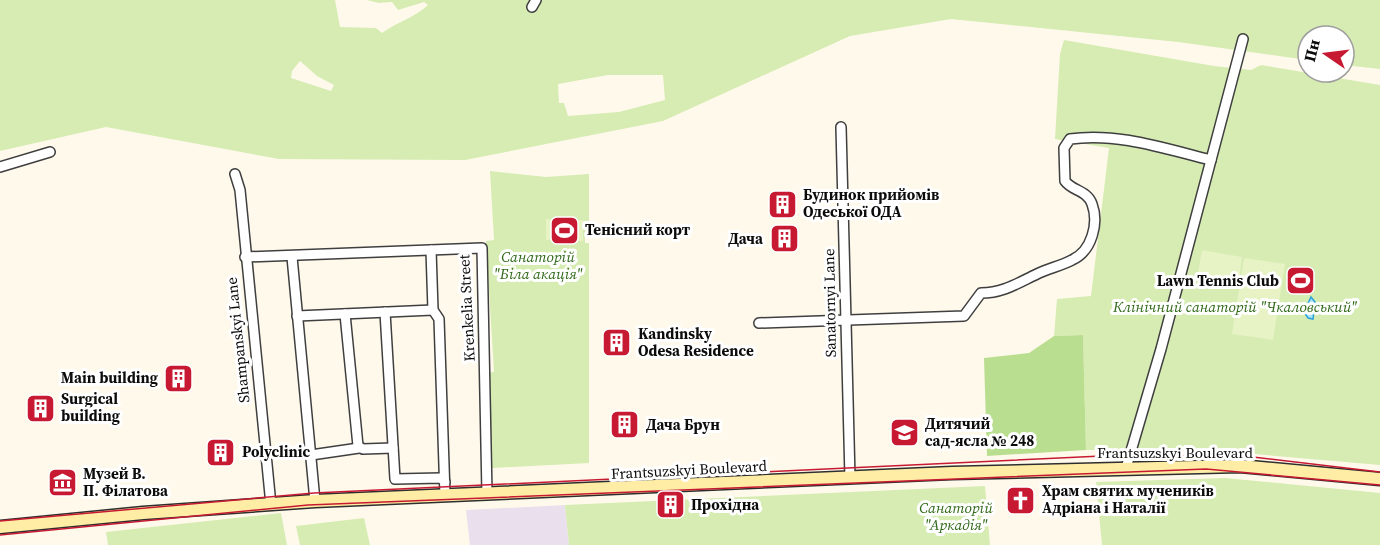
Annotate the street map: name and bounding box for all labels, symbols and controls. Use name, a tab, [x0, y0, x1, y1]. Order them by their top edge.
north arrow	[1296, 24, 1356, 84]
text: Пн	[1298, 37, 1325, 64]
place label: Будинок прийомів Одеської ОДА	[803, 184, 939, 222]
building icon: Будинок прийомів Одеської ОДА	[766, 188, 798, 220]
sports icon: Тенісний корт	[548, 214, 580, 246]
place label: Тенісний корт	[585, 219, 691, 240]
building icon: Дача	[768, 223, 800, 255]
place label: Дача	[728, 228, 764, 249]
park label: Санаторій "Біла акація"	[493, 246, 583, 284]
street label: Sanatornyi Lane	[818, 248, 841, 358]
street label: Krenkelia Street	[453, 254, 480, 362]
sports icon: Lawn Tennis Club	[1284, 265, 1316, 297]
place label: Lawn Tennis Club	[1157, 270, 1279, 291]
street label: Shampanskyi Lane	[220, 276, 255, 404]
park label: Клінічний санаторій "Чкаловський"	[1112, 296, 1358, 317]
place label: Kandinsky Odesa Residence	[638, 323, 754, 361]
building icon: Kandinsky Odesa Residence	[601, 327, 633, 359]
building icon: Main building	[163, 362, 195, 394]
place label: Main building	[61, 367, 158, 388]
place label: Surgical building	[61, 388, 120, 426]
building icon: Surgical building	[24, 392, 56, 424]
building icon: Дача Брун	[609, 409, 641, 441]
place label: Дитячий сад-ясла № 248	[925, 413, 1034, 451]
place label: Дача Брун	[646, 414, 720, 435]
school or university icon: Дитячий сад-ясла № 248	[888, 417, 920, 449]
building icon: Polyclinic	[205, 436, 237, 468]
place label: Polyclinic	[242, 441, 311, 462]
street label: Frantsuzskyi Boulevard	[1097, 442, 1254, 463]
street label: Frantsuzskyi Boulevard	[610, 455, 768, 484]
place label: Музей В. П. Філатова	[83, 463, 169, 501]
museum icon: Музей В. П. Філатова	[46, 467, 78, 499]
place label: Храм святих мучеників Адріана і Наталії	[1042, 480, 1214, 518]
church icon: Храм святих мучеників Адріана і Наталії	[1005, 484, 1037, 516]
building icon: Прохідна	[654, 489, 686, 521]
place label: Прохідна	[691, 494, 760, 515]
park label: Санаторій "Аркадія"	[919, 497, 993, 535]

